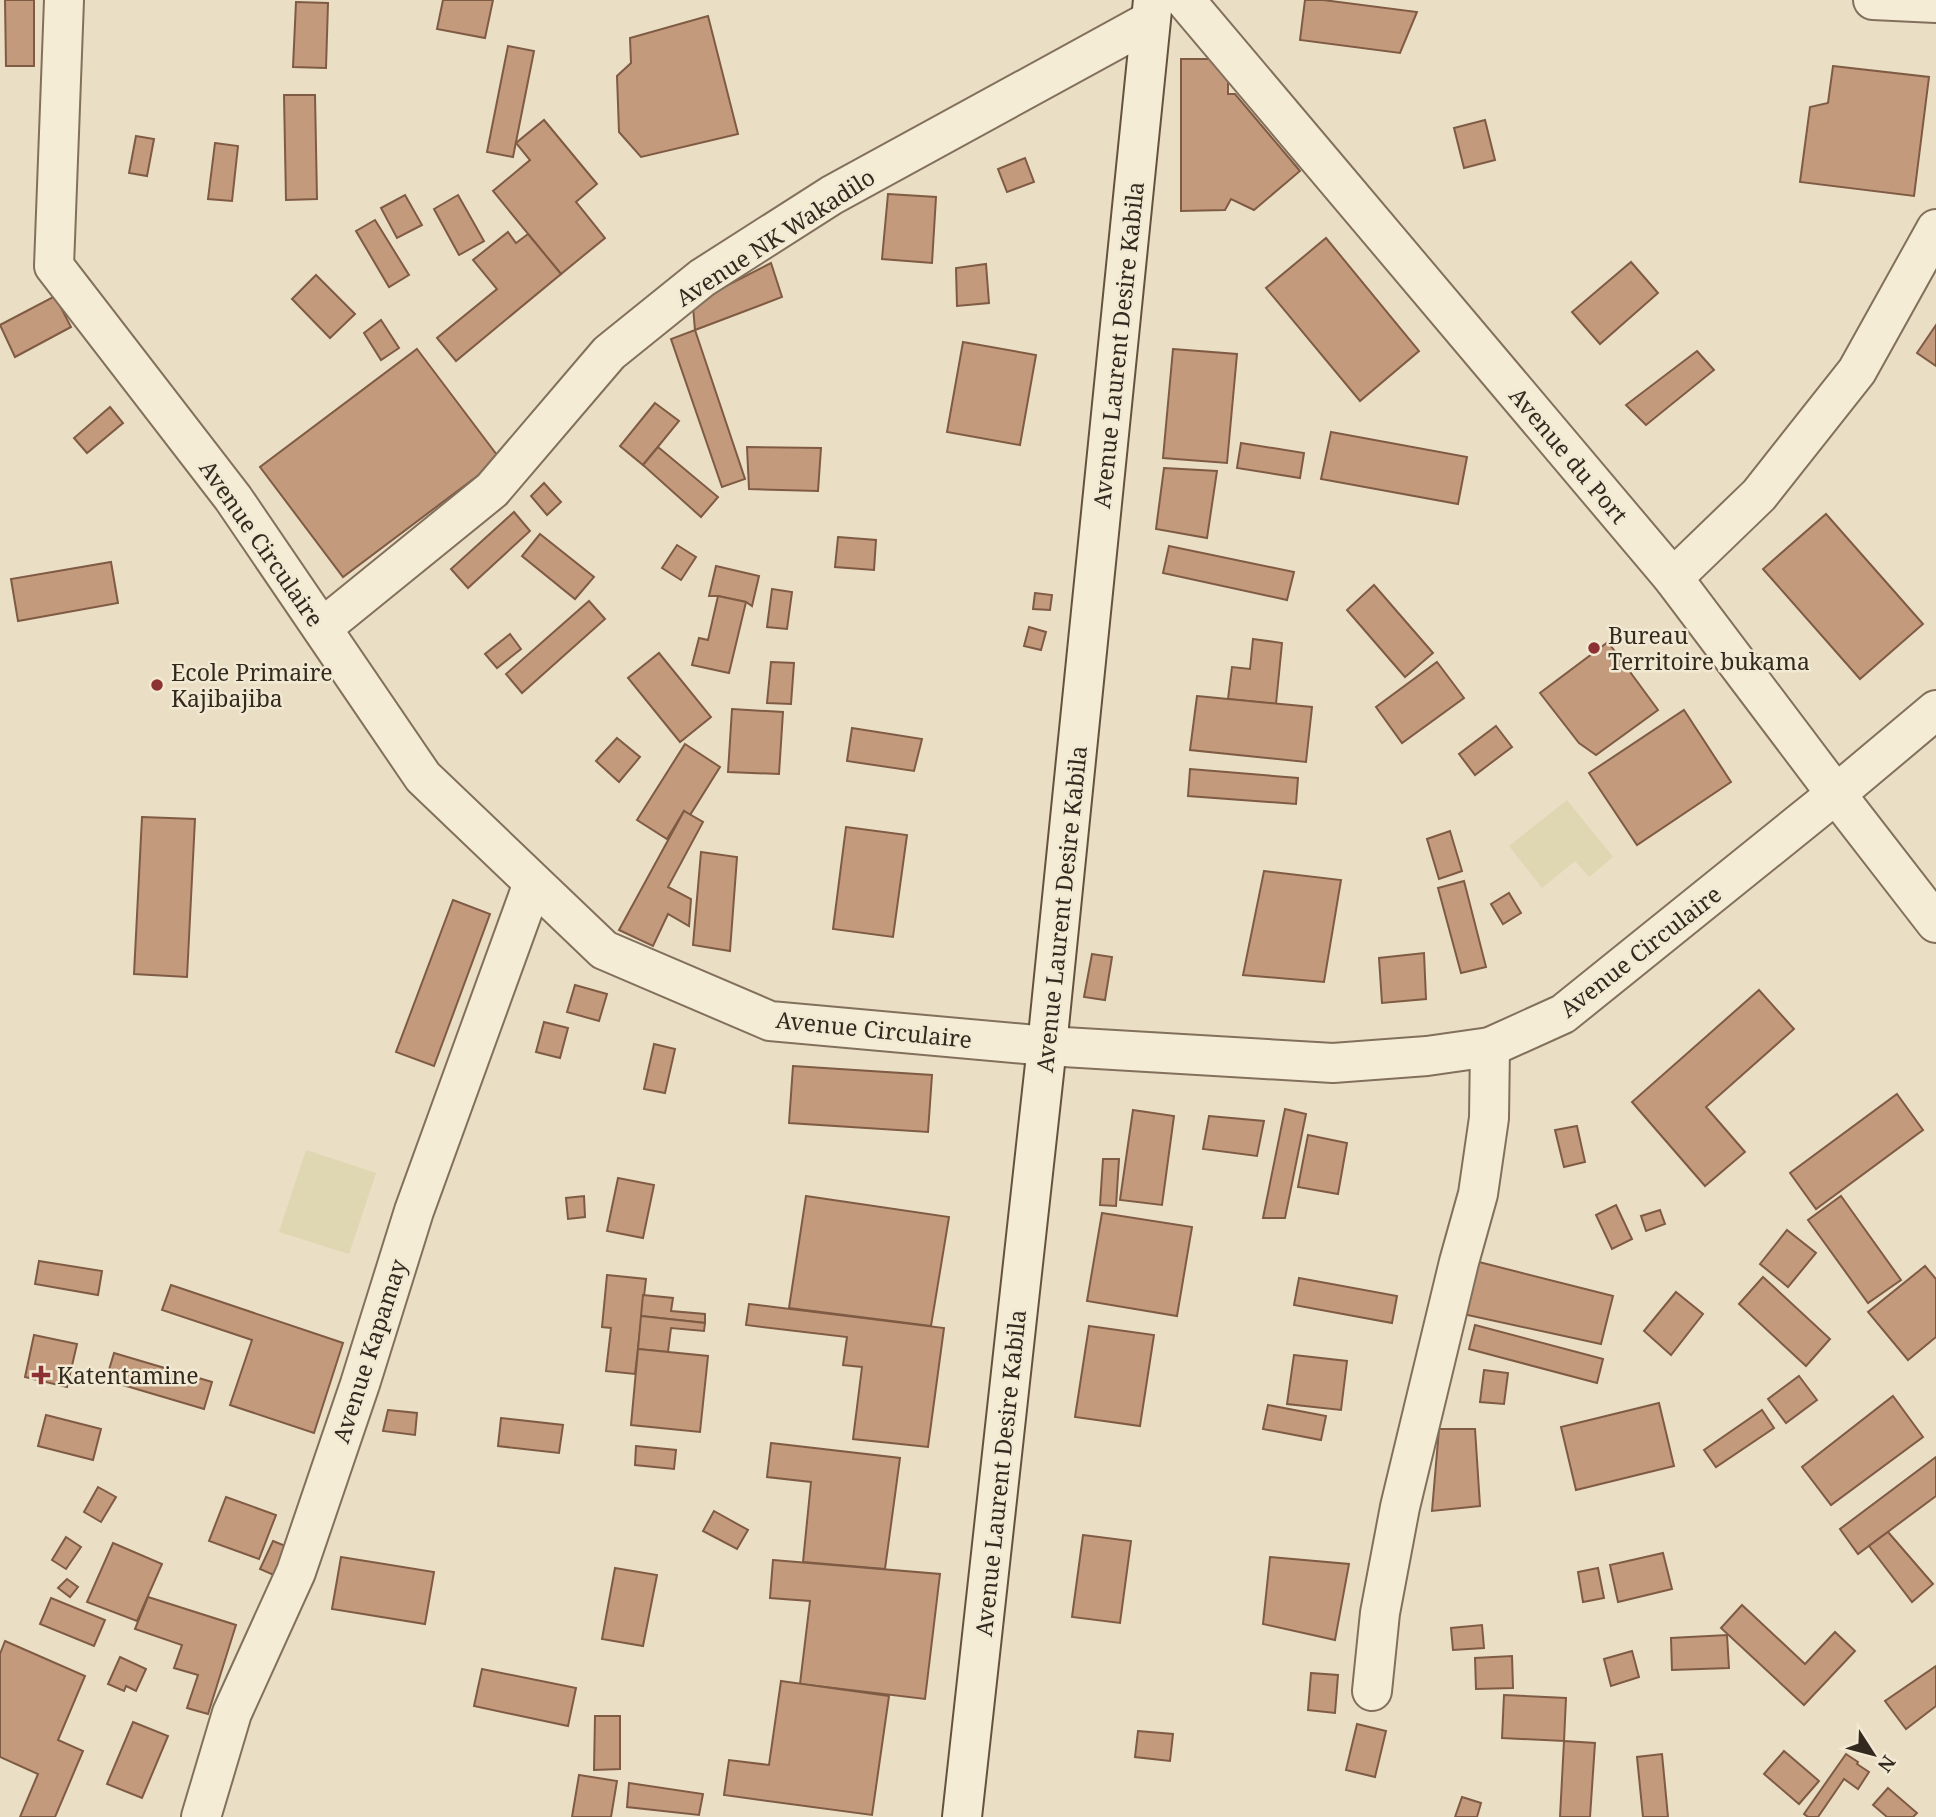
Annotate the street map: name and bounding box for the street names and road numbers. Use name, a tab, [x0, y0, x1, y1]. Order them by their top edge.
street label: Avenue NK Wakadilo	[669, 161, 881, 313]
street label: Avenue Laurent Desire Kabila	[1085, 180, 1151, 510]
street label: Avenue du Port	[1502, 380, 1636, 530]
street label: Avenue Circulaire	[192, 453, 332, 633]
street label: Avenue Laurent Desire Kabila	[1028, 744, 1094, 1074]
street label: Avenue Circulaire	[1553, 878, 1727, 1024]
street label: Avenue Circulaire	[774, 1003, 974, 1055]
street label: Avenue Kapamay	[324, 1255, 414, 1447]
street label: Avenue Laurent Desire Kabila	[967, 1308, 1033, 1638]

